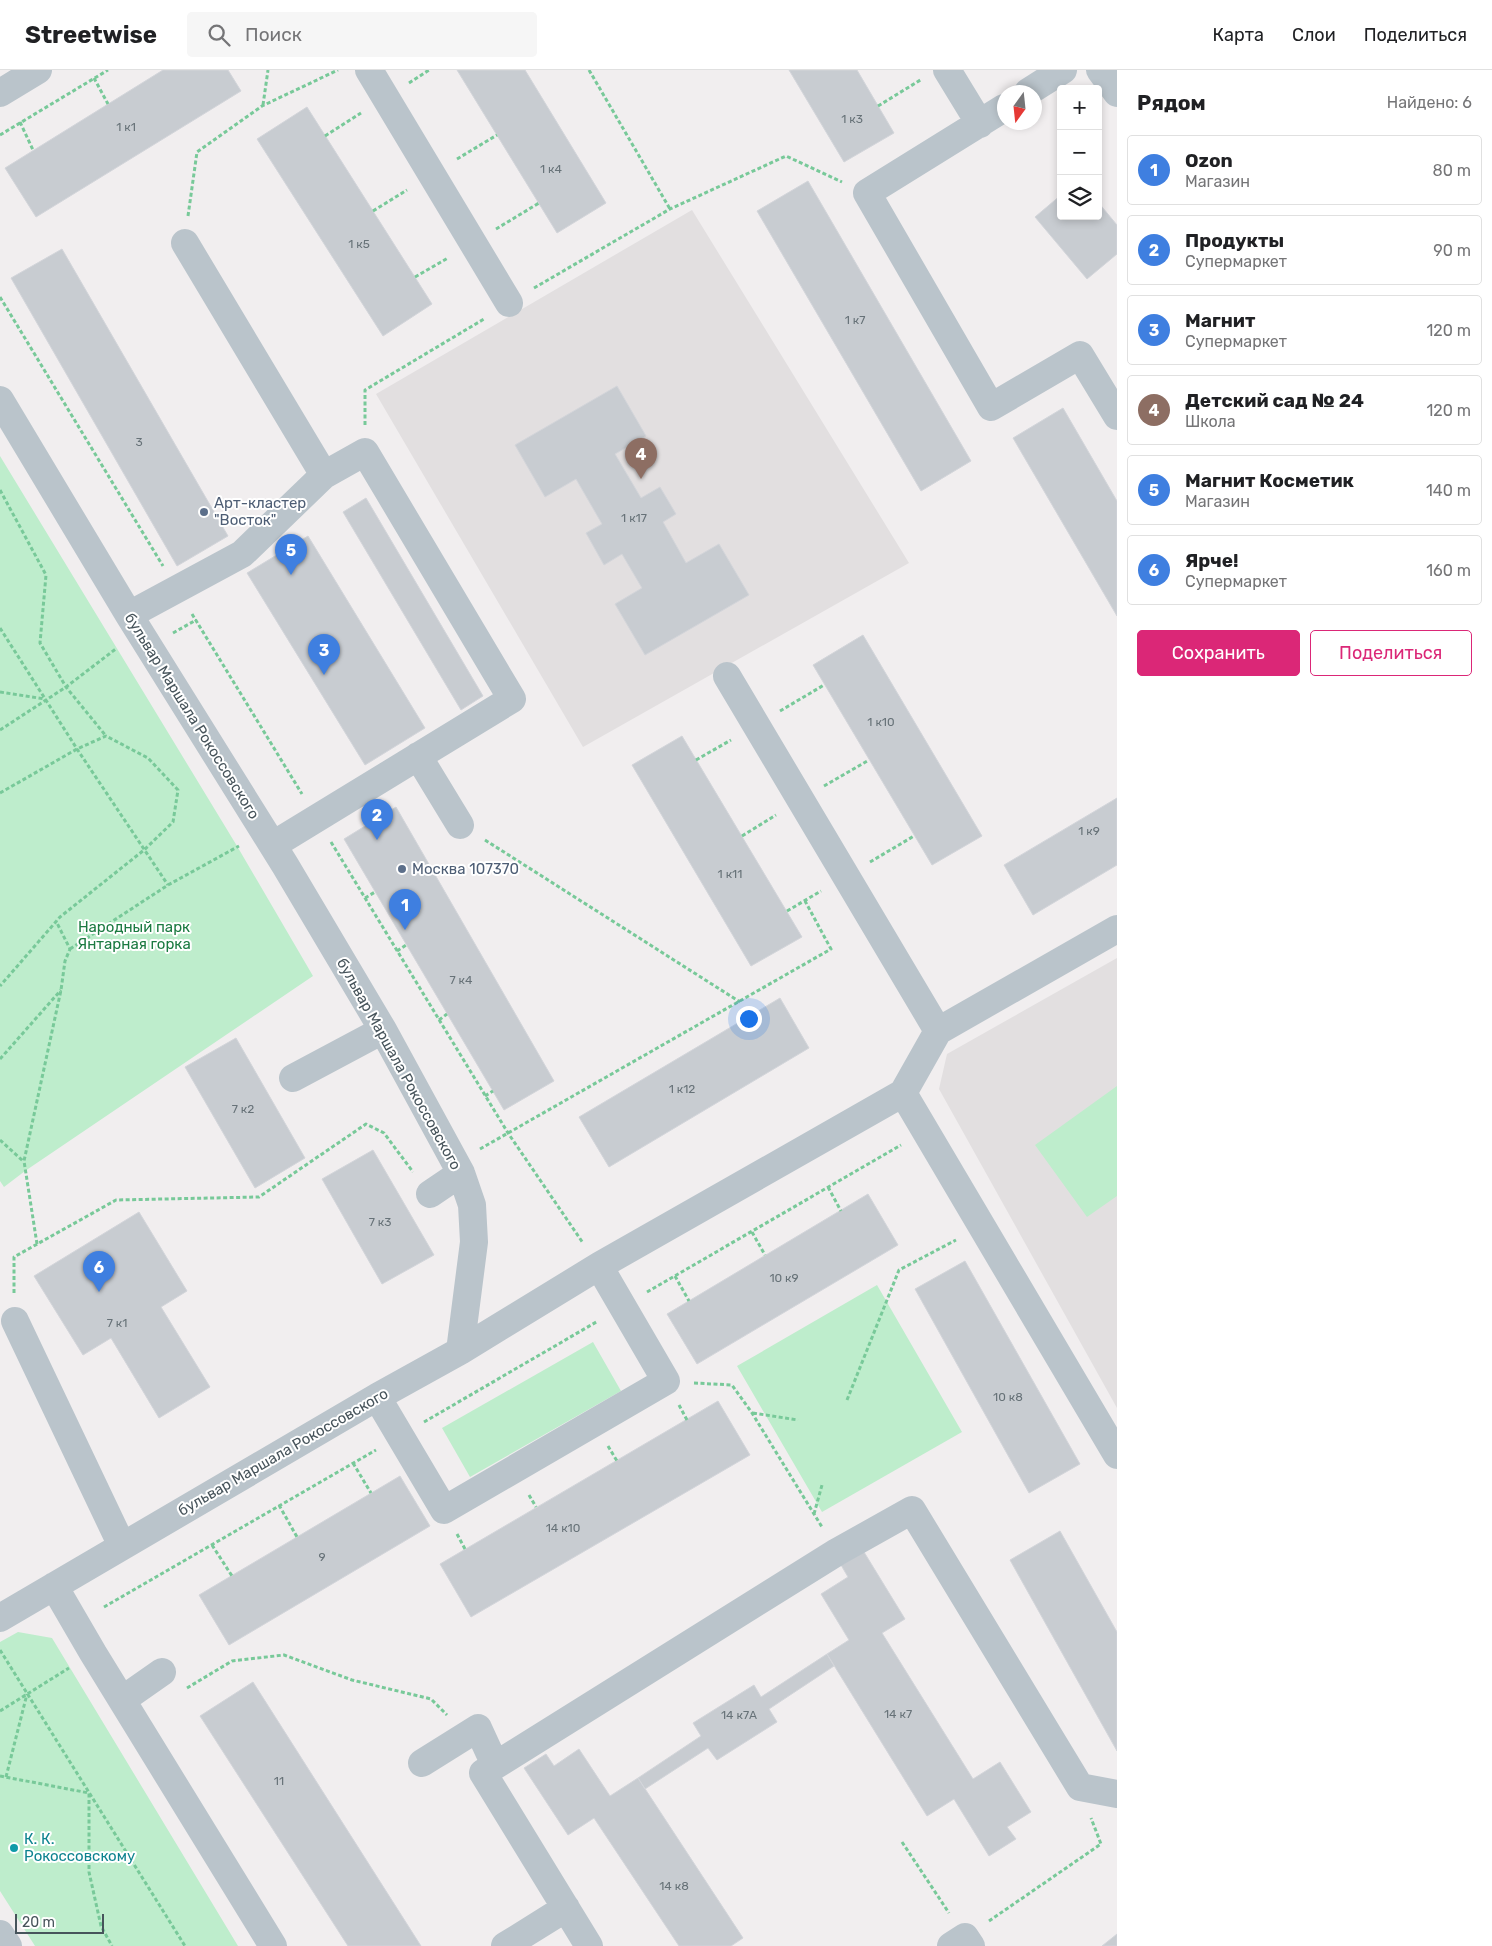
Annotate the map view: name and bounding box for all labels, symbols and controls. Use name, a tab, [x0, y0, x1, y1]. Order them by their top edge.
search box	[187, 12, 537, 57]
text: Streetwise	[25, 21, 157, 49]
icon: search	[205, 21, 233, 49]
text: Поиск	[245, 23, 302, 46]
text: Карта	[1213, 24, 1264, 46]
text: Слои	[1292, 24, 1336, 46]
text: Поделиться	[1364, 24, 1467, 46]
north arrow	[997, 85, 1042, 130]
map controls	[1057, 85, 1102, 220]
button: +	[1057, 85, 1102, 130]
text: Рядом	[1137, 90, 1206, 115]
text: Найдено: 6	[1387, 93, 1472, 112]
house number: 1 к3	[841, 112, 863, 126]
house number: 1 к1	[116, 120, 136, 134]
button: −	[1057, 130, 1102, 175]
text: Ozon	[1185, 149, 1233, 172]
text: 1	[1150, 161, 1158, 180]
text: 80 m	[1433, 161, 1471, 180]
house number: 1 к4	[540, 162, 563, 176]
text: Магазин	[1185, 172, 1250, 191]
button: layers	[1057, 175, 1102, 220]
text: Продукты	[1185, 229, 1284, 252]
house number: 1 к5	[348, 237, 370, 251]
text: 2	[1149, 241, 1159, 260]
text: 90 m	[1433, 241, 1471, 260]
text: Супермаркет	[1185, 252, 1287, 271]
text: Магнит	[1185, 309, 1255, 332]
house number: 1 к7	[845, 313, 865, 327]
text: 3	[1149, 321, 1159, 340]
text: 120 m	[1426, 321, 1471, 340]
text: Супермаркет	[1185, 332, 1287, 351]
text: Детский сад № 24	[1185, 389, 1364, 412]
text: 4	[1149, 401, 1159, 420]
text: 120 m	[1426, 401, 1471, 420]
text: Школа	[1185, 412, 1236, 431]
house number: 3	[135, 435, 143, 449]
pin: 4	[625, 438, 657, 479]
text: Магнит Косметик	[1185, 469, 1354, 492]
text: 5	[1149, 481, 1159, 500]
text: 140 m	[1426, 481, 1471, 500]
text: Магазин	[1185, 492, 1250, 511]
place label: Арт-кластер "Восток"	[214, 494, 306, 529]
marker: Арт-кластер "Восток"	[198, 506, 210, 518]
house number: 1 к17	[621, 511, 647, 525]
pin: 5	[275, 534, 307, 575]
text: Ярче!	[1185, 549, 1239, 572]
text: 6	[1149, 561, 1159, 580]
text: 160 m	[1426, 561, 1471, 580]
text: Супермаркет	[1185, 572, 1287, 591]
street label: бульвар Маршала Рокоссовского	[121, 610, 263, 822]
button: Сохранить	[1137, 630, 1300, 676]
button: Поделиться	[1310, 630, 1472, 676]
pin: 3	[308, 634, 340, 675]
house number: 1 к10	[867, 715, 895, 729]
pin: 2	[361, 799, 393, 840]
house number: 1 к9	[1078, 824, 1100, 838]
place label: Москва 107370	[412, 860, 519, 878]
marker: Москва 107370	[396, 863, 408, 875]
house number: 1 к11	[718, 867, 742, 881]
pin: 1	[389, 889, 421, 930]
park label: Народный парк Янтарная горка	[77, 918, 191, 953]
street label: бульвар Маршала Рокоссовского	[333, 955, 465, 1173]
house number: 7 к4	[450, 973, 473, 987]
your location	[736, 1006, 762, 1032]
house number: 1 к12	[669, 1082, 695, 1096]
house number: 7 к2	[232, 1102, 254, 1116]
house number: 7 к3	[369, 1215, 391, 1229]
pin: 6	[83, 1251, 115, 1292]
house number: 10 к9	[769, 1271, 799, 1285]
house number: 7 к1	[107, 1316, 127, 1330]
street label: бульвар Маршала Рокоссовского	[175, 1384, 391, 1520]
house number: 10 к8	[993, 1390, 1023, 1404]
house number: 14 к10	[546, 1521, 580, 1535]
house number: 9	[318, 1550, 326, 1564]
house number: 14 к7	[884, 1707, 912, 1721]
house number: 14 к7А	[721, 1708, 757, 1722]
house number: 11	[274, 1774, 284, 1788]
place label: К. К. Рокоссовскому	[24, 1830, 135, 1865]
marker: К. К. Рокоссовскому	[8, 1842, 20, 1854]
house number: 14 к8	[659, 1879, 689, 1893]
scale bar	[15, 1911, 104, 1934]
text: 20 m	[22, 1914, 55, 1931]

